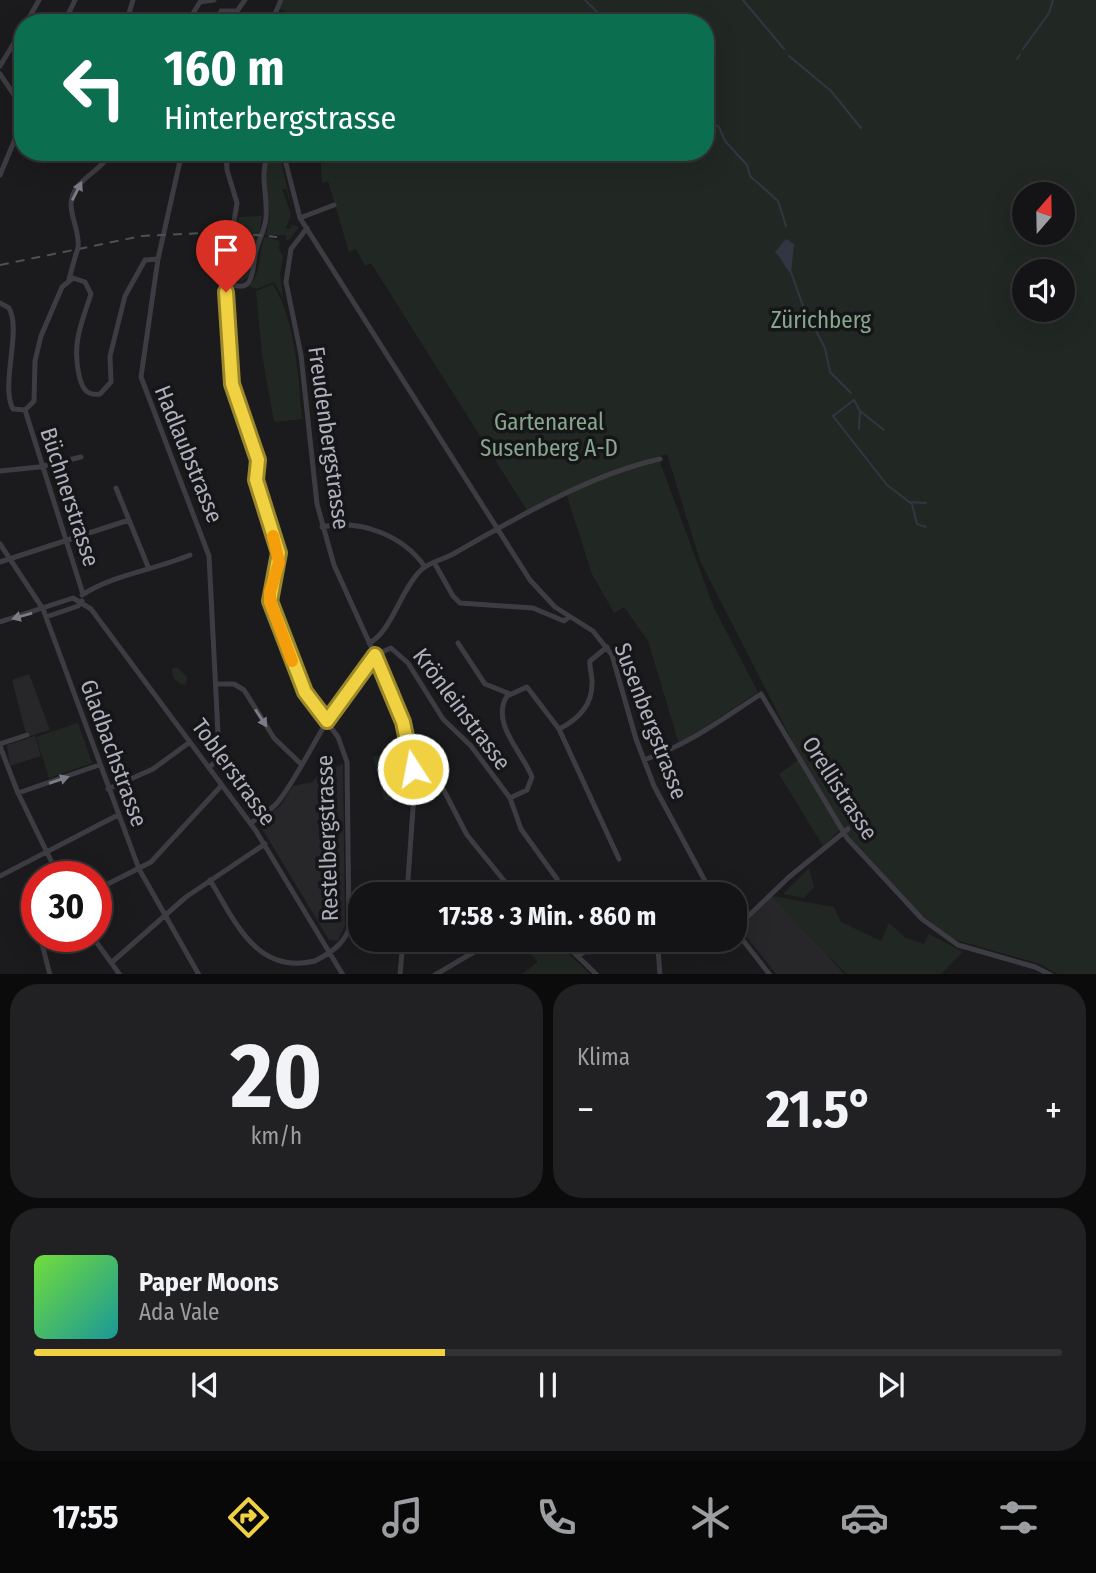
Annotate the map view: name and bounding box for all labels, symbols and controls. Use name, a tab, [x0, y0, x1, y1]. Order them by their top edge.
text: 160 m	[164, 39, 285, 98]
icon: left	[49, 42, 140, 133]
text: Hinterbergstrasse	[164, 99, 396, 137]
one-way arrow	[71, 181, 82, 201]
north arrow	[1012, 182, 1074, 245]
map controls	[1012, 182, 1075, 322]
pin	[196, 220, 256, 292]
icon: arrive	[207, 231, 245, 269]
button: sound	[1012, 259, 1075, 322]
park label: Zürichberg	[771, 306, 871, 334]
street label: Freudenbergstrasse	[302, 345, 356, 531]
street label: Hadlaubstrasse	[149, 381, 229, 527]
park label: Gartenareal Susenberg A-D	[480, 408, 618, 462]
street label: Büchnerstrasse	[34, 424, 106, 570]
one-way arrow	[11, 611, 32, 621]
street label: Susenbergstrasse	[608, 639, 694, 803]
street label: Krönleinstrasse	[407, 642, 517, 776]
street label: Gladbachstrasse	[74, 676, 154, 830]
one-way arrow	[254, 709, 267, 728]
street label: Toblerstrasse	[186, 713, 282, 831]
street label: Orellistrasse	[796, 731, 884, 845]
position arrow	[376, 732, 450, 806]
street label: Restelbergstrasse	[310, 754, 344, 922]
one-way arrow	[48, 774, 69, 785]
speed limit sign: 30	[21, 861, 112, 952]
text: 17:58 · 3 Min. · 860 m	[439, 901, 656, 932]
text: 20	[231, 1022, 322, 1131]
text: Klima	[577, 1043, 630, 1071]
text: 21.5°	[766, 1078, 873, 1141]
text: −	[577, 1087, 594, 1133]
text: +	[1045, 1087, 1062, 1133]
text: km/h	[251, 1122, 302, 1150]
text: Paper Moons	[139, 1267, 279, 1298]
text: Ada Vale	[139, 1298, 219, 1326]
icon: previous	[186, 1366, 224, 1404]
icon: pause	[529, 1366, 567, 1404]
icon: next	[872, 1366, 910, 1404]
icon: directions	[224, 1493, 273, 1542]
icon: music	[378, 1493, 427, 1542]
icon: phone	[532, 1493, 581, 1542]
icon: climate	[686, 1493, 735, 1542]
icon: car	[840, 1493, 889, 1542]
icon: filters	[994, 1493, 1043, 1542]
text: 17:55	[53, 1498, 119, 1536]

